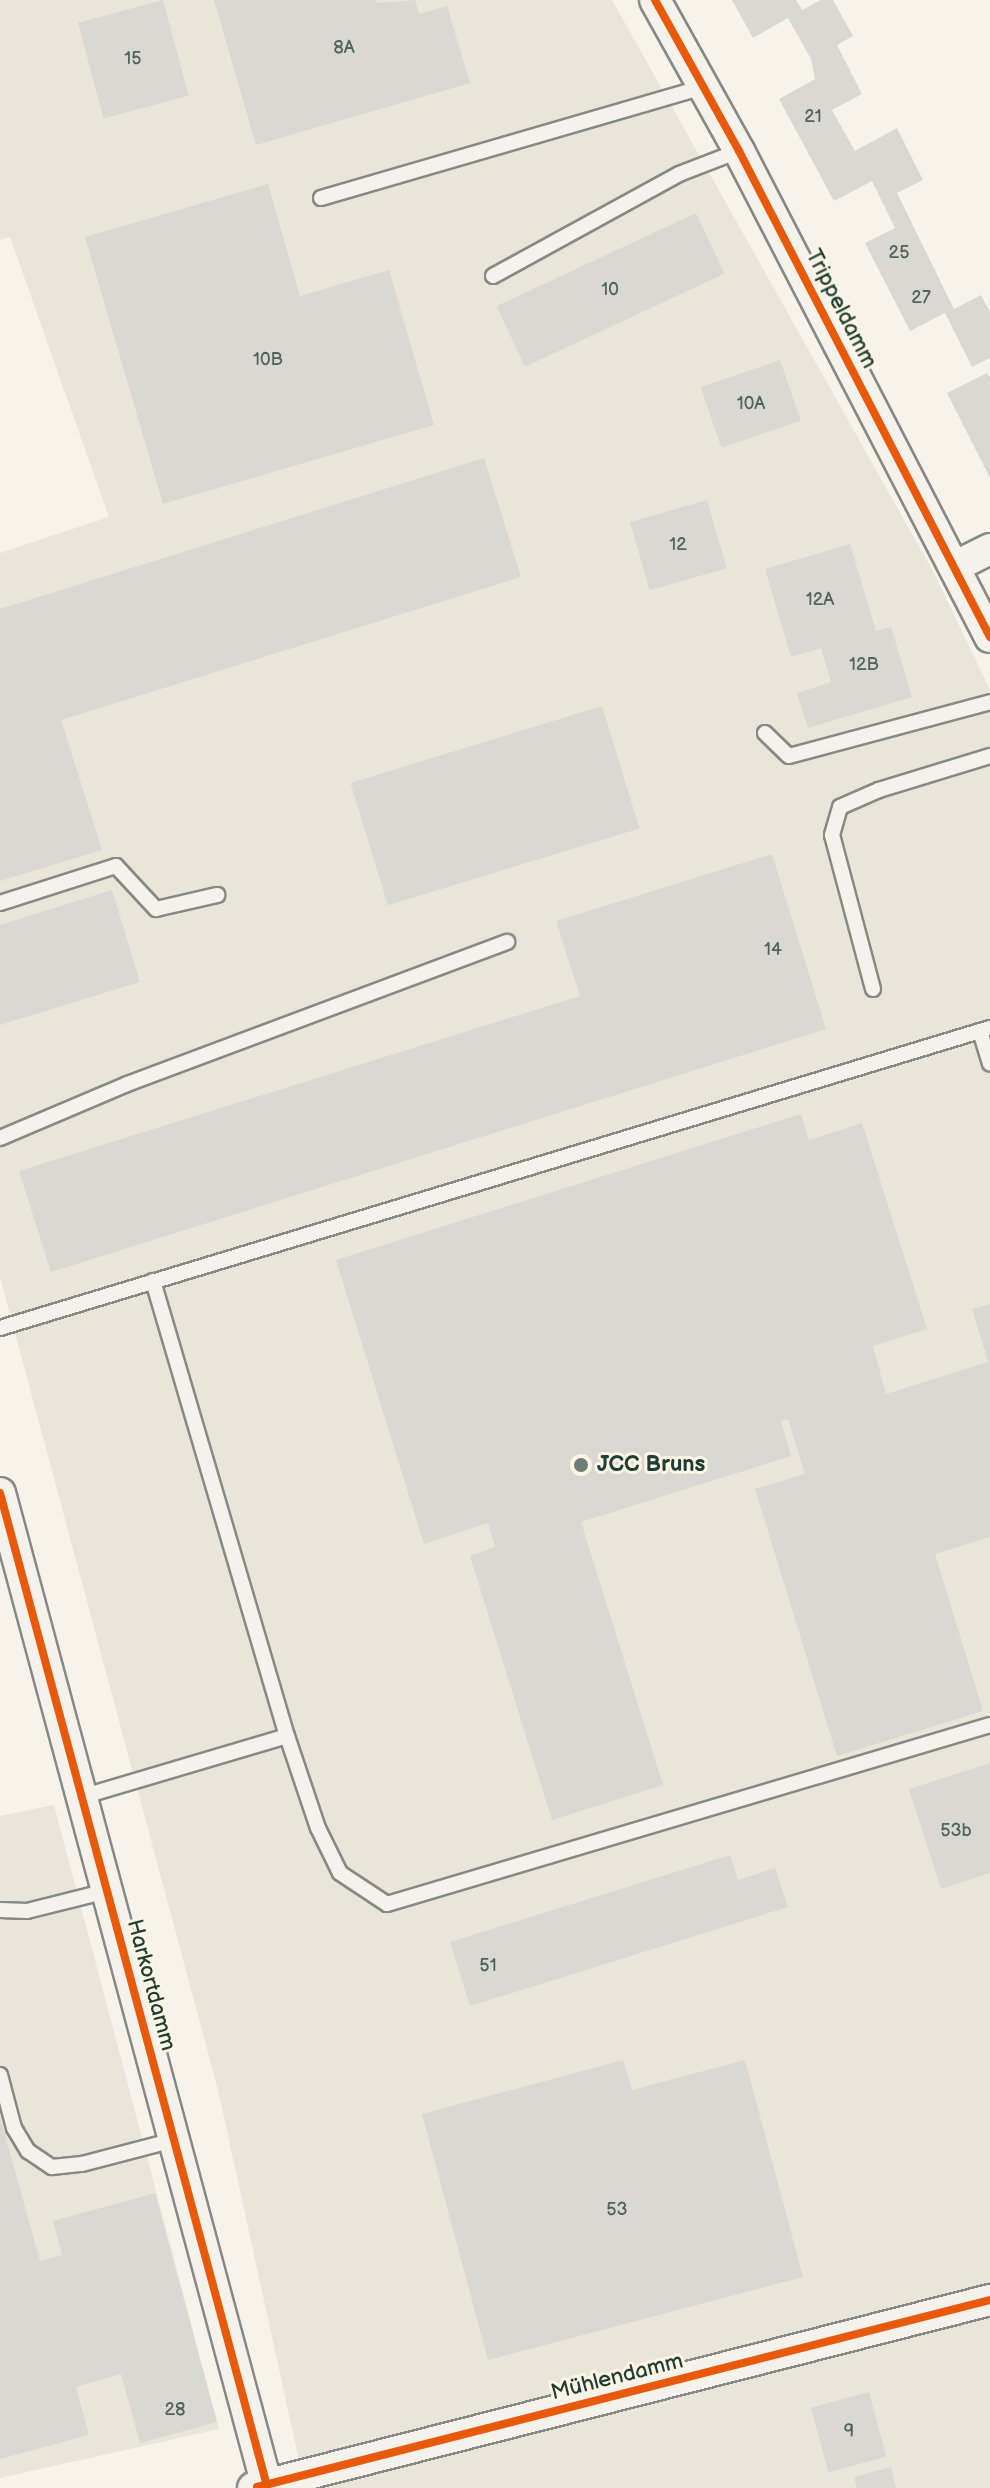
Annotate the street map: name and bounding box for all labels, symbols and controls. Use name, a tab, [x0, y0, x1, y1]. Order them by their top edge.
house number: 8A	[333, 37, 355, 59]
house number: 15	[124, 48, 142, 70]
house number: 21	[804, 106, 822, 128]
house number: 25	[889, 242, 909, 264]
street label: Trippeldamm	[800, 245, 882, 373]
house number: 10	[601, 279, 619, 301]
house number: 27	[911, 287, 931, 309]
house number: 10B	[253, 349, 283, 371]
house number: 10A	[737, 393, 765, 415]
house number: 12	[669, 534, 687, 556]
house number: 12A	[806, 589, 834, 611]
house number: 12B	[849, 654, 879, 676]
house number: 14	[764, 939, 782, 961]
place label: JCC Bruns	[597, 1452, 705, 1478]
marker: JCC Bruns	[572, 1456, 590, 1474]
house number: 53b	[940, 1820, 972, 1842]
street label: Harkortdamm	[121, 1916, 181, 2054]
house number: 51	[479, 1955, 497, 1977]
house number: 53	[606, 2199, 628, 2221]
street label: Mühlendamm	[548, 2348, 686, 2406]
house number: 28	[164, 2399, 186, 2421]
house number: 9	[844, 2421, 854, 2443]

